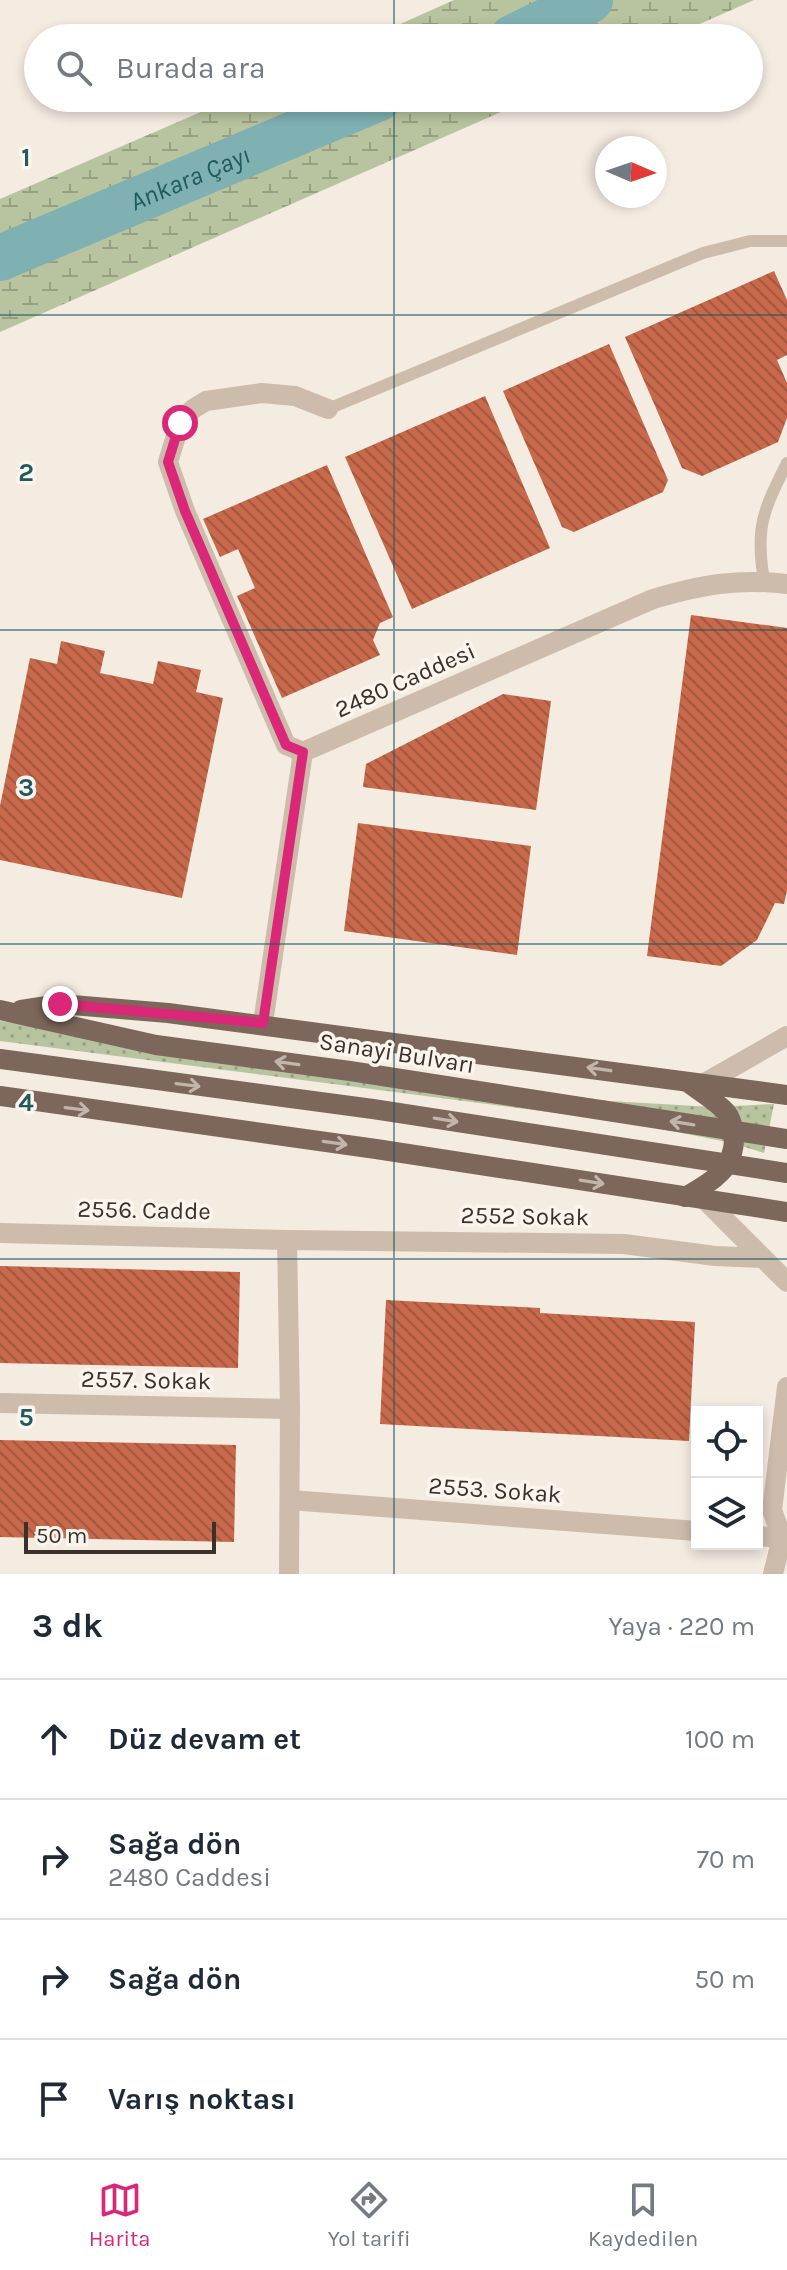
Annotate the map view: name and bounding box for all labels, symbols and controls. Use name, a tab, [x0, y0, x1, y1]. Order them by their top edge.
search box	[24, 24, 763, 112]
icon: search	[52, 46, 96, 90]
text: Burada ara	[116, 50, 265, 86]
north arrow	[595, 136, 667, 208]
water label: Ankara Çayı	[125, 139, 254, 217]
text: 1	[21, 142, 31, 173]
route start	[162, 405, 198, 441]
text: 2	[18, 457, 34, 488]
street label: 2480 Caddesi	[331, 637, 479, 723]
text: 3	[18, 772, 34, 803]
route end	[42, 986, 78, 1022]
street label: Sanayi Bulvarı	[317, 1027, 477, 1079]
one-way arrow	[274, 1055, 301, 1070]
one-way arrow	[586, 1062, 613, 1077]
one-way arrow	[175, 1078, 200, 1093]
text: 4	[18, 1087, 34, 1118]
one-way arrow	[63, 1101, 90, 1116]
one-way arrow	[433, 1113, 458, 1128]
one-way arrow	[670, 1115, 695, 1130]
one-way arrow	[322, 1136, 347, 1151]
one-way arrow	[579, 1175, 604, 1190]
street label: 2556. Cadde	[77, 1195, 211, 1225]
street label: 2552 Sokak	[461, 1201, 589, 1231]
street label: 2557. Sokak	[81, 1365, 211, 1395]
text: 5	[18, 1402, 34, 1433]
map controls	[691, 1406, 763, 1550]
button: locate	[691, 1406, 763, 1478]
street label: 2553. Sokak	[428, 1471, 562, 1509]
button: layers	[691, 1478, 763, 1550]
scale bar	[24, 1518, 216, 1554]
text: 50 m	[36, 1523, 87, 1549]
text: 3 dk	[32, 1606, 103, 1646]
text: Yaya · 220 m	[609, 1611, 755, 1642]
icon: ahead	[32, 1717, 76, 1761]
text: Düz devam et	[108, 1721, 301, 1757]
text: 100 m	[685, 1724, 755, 1755]
text: Sağa dön	[108, 1826, 241, 1862]
icon: right	[32, 1837, 76, 1881]
text: 70 m	[697, 1844, 755, 1875]
text: 2480 Caddesi	[108, 1862, 271, 1893]
icon: right	[32, 1957, 76, 2001]
text: Sağa dön	[108, 1961, 241, 1997]
text: 50 m	[694, 1964, 755, 1995]
icon: arrive	[32, 2077, 76, 2121]
text: Varış noktası	[108, 2081, 296, 2117]
tab: Harita	[89, 2178, 150, 2252]
tab: Yol tarifi	[328, 2178, 411, 2252]
tab: Kaydedilen	[588, 2178, 698, 2252]

